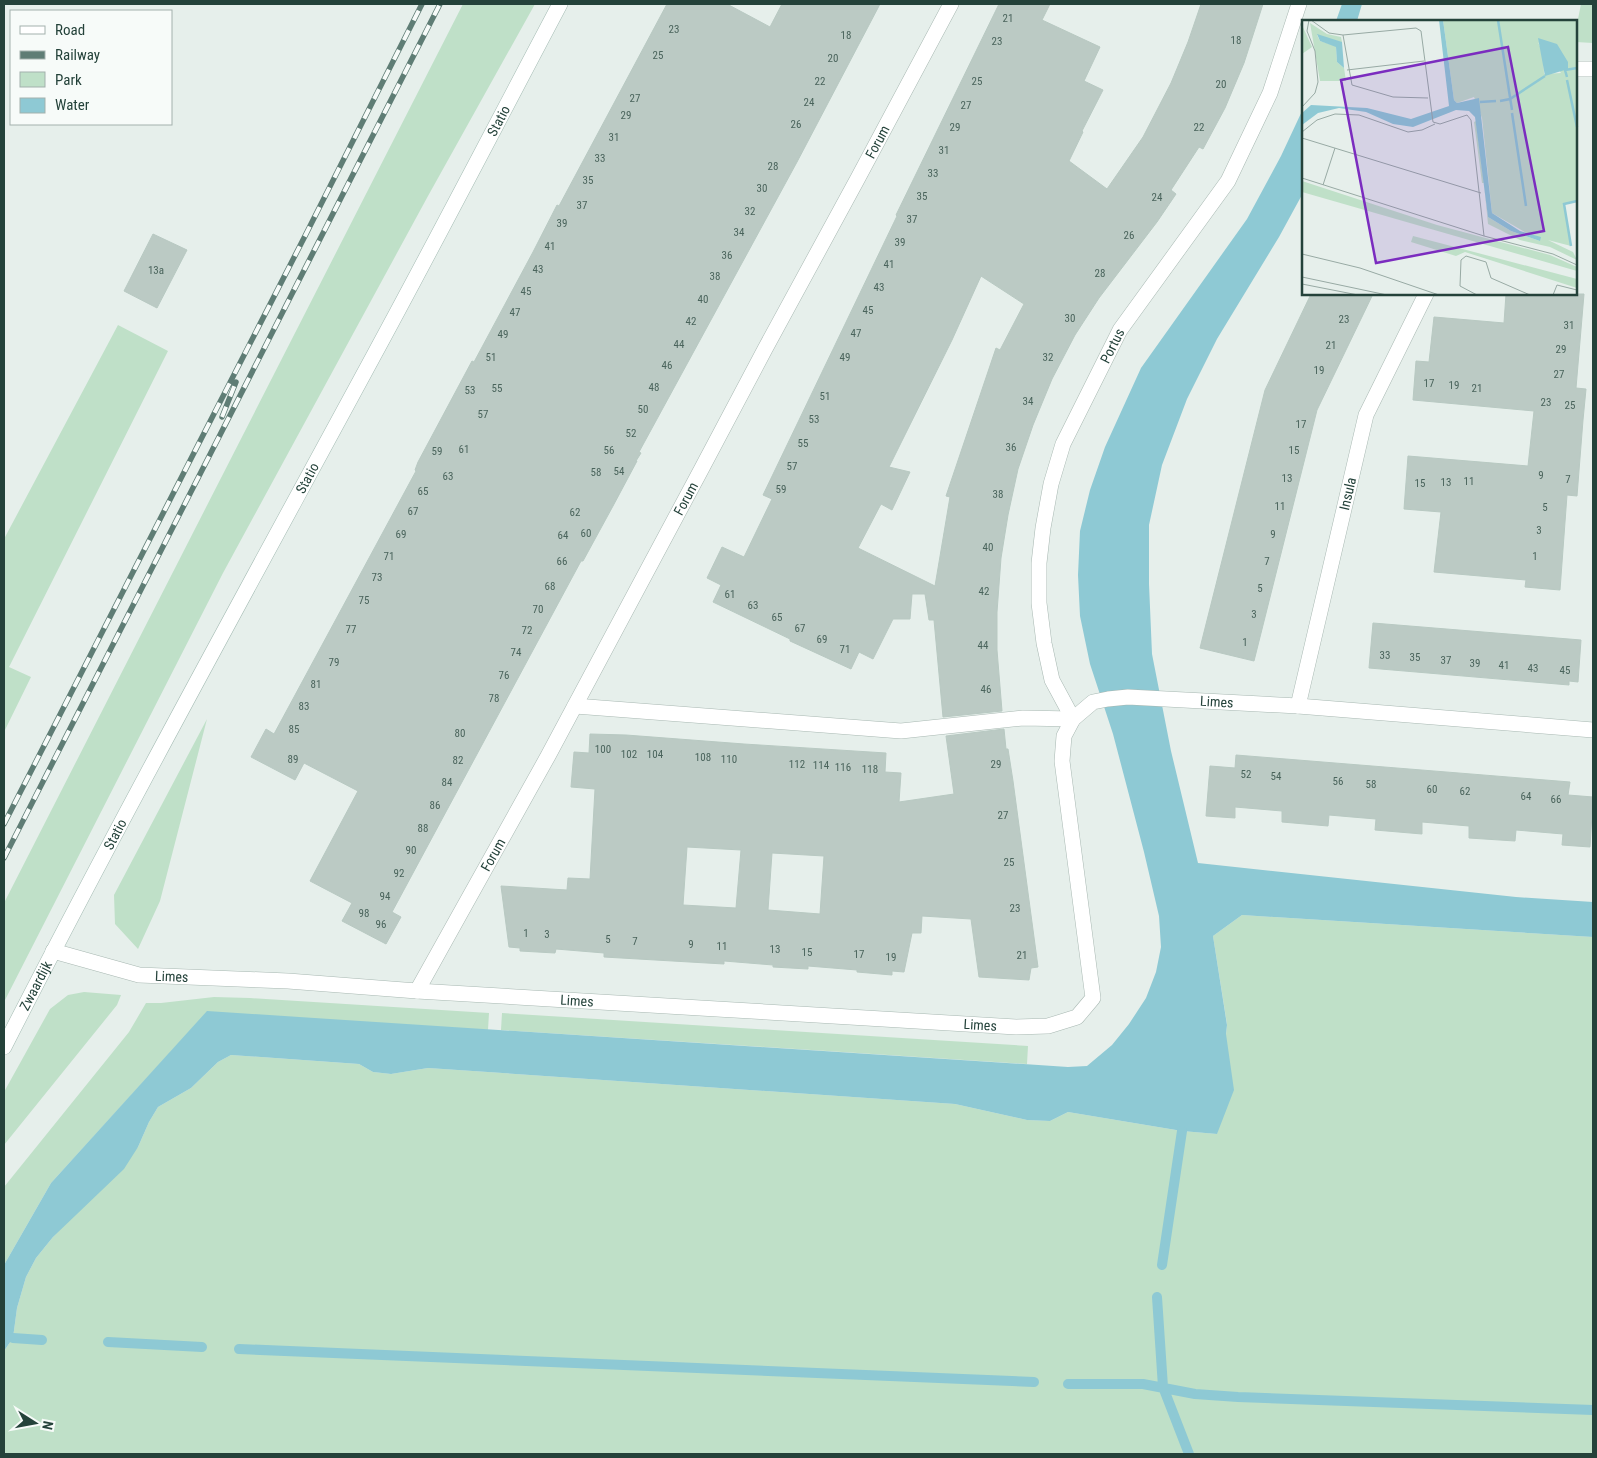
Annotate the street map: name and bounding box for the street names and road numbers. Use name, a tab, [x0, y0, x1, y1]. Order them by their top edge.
street label: Statio	[484, 103, 513, 139]
street label: Forum	[862, 122, 893, 161]
street label: Portus	[1097, 326, 1127, 366]
street label: Statio	[292, 460, 322, 496]
street label: Insula	[1336, 476, 1359, 512]
street label: Forum	[670, 479, 701, 518]
street label: Limes	[1200, 693, 1234, 711]
street label: Statio	[100, 816, 130, 852]
street label: Forum	[477, 835, 509, 874]
street label: Zwaardijk	[16, 958, 55, 1013]
street label: Limes	[155, 968, 189, 985]
street label: Limes	[560, 992, 594, 1010]
street label: Limes	[963, 1016, 997, 1034]

